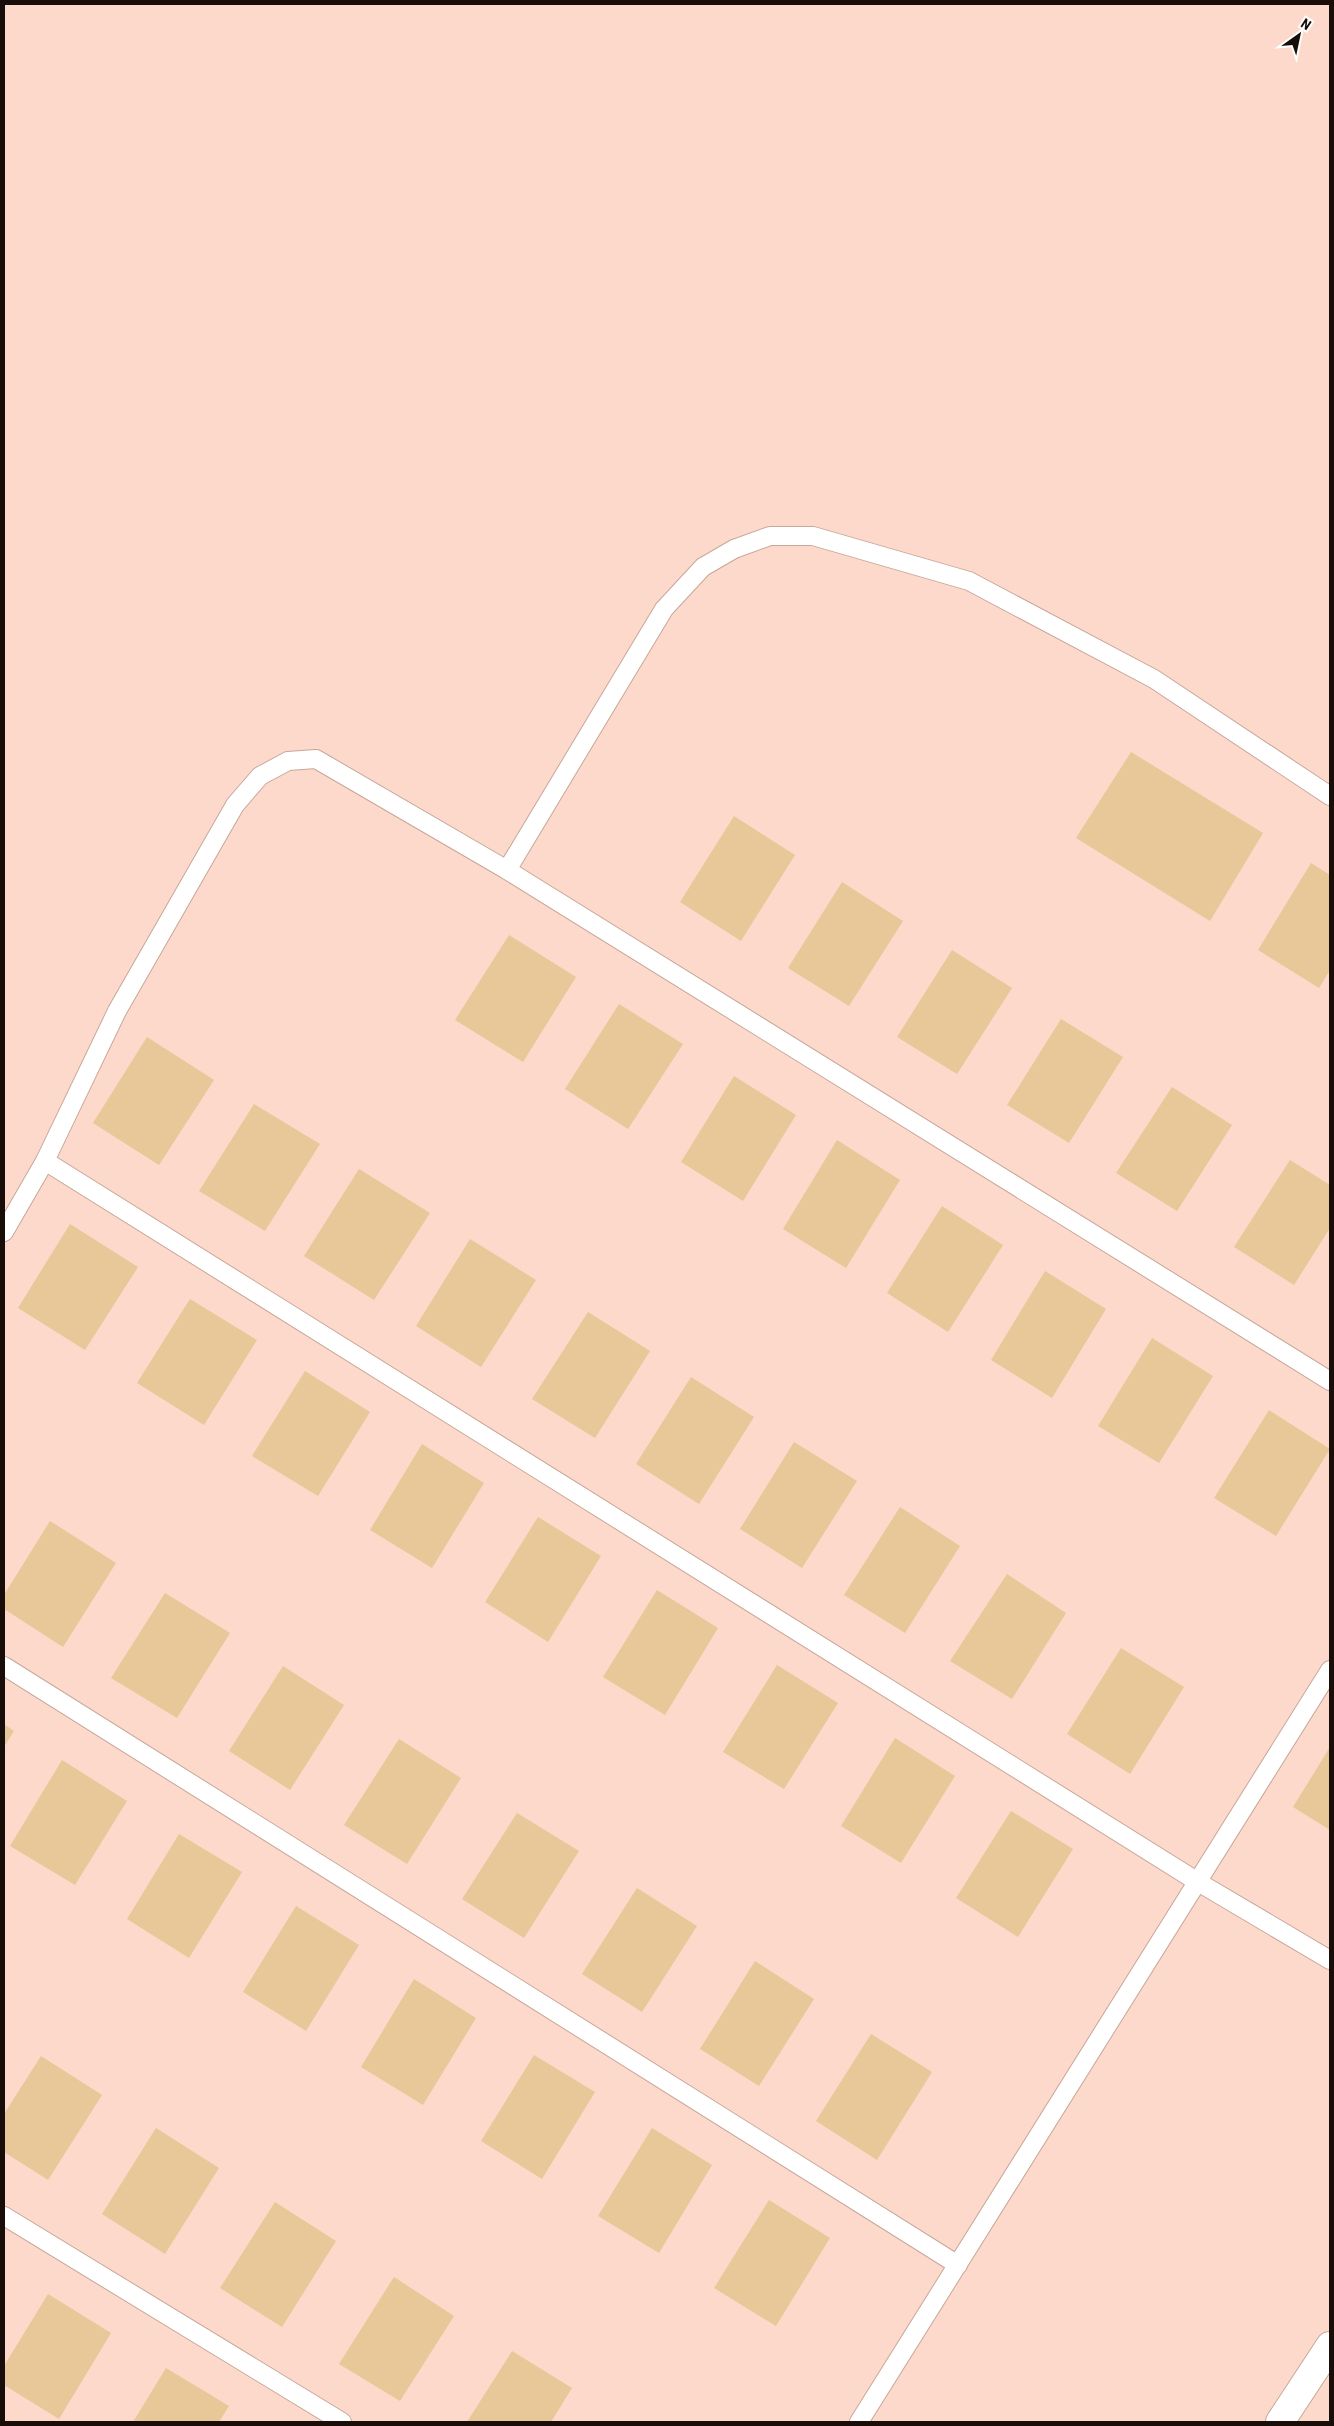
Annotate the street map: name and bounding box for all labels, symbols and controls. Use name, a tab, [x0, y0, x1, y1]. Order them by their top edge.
north arrow	[1274, 10, 1324, 60]
text: N	[1298, 15, 1314, 33]

